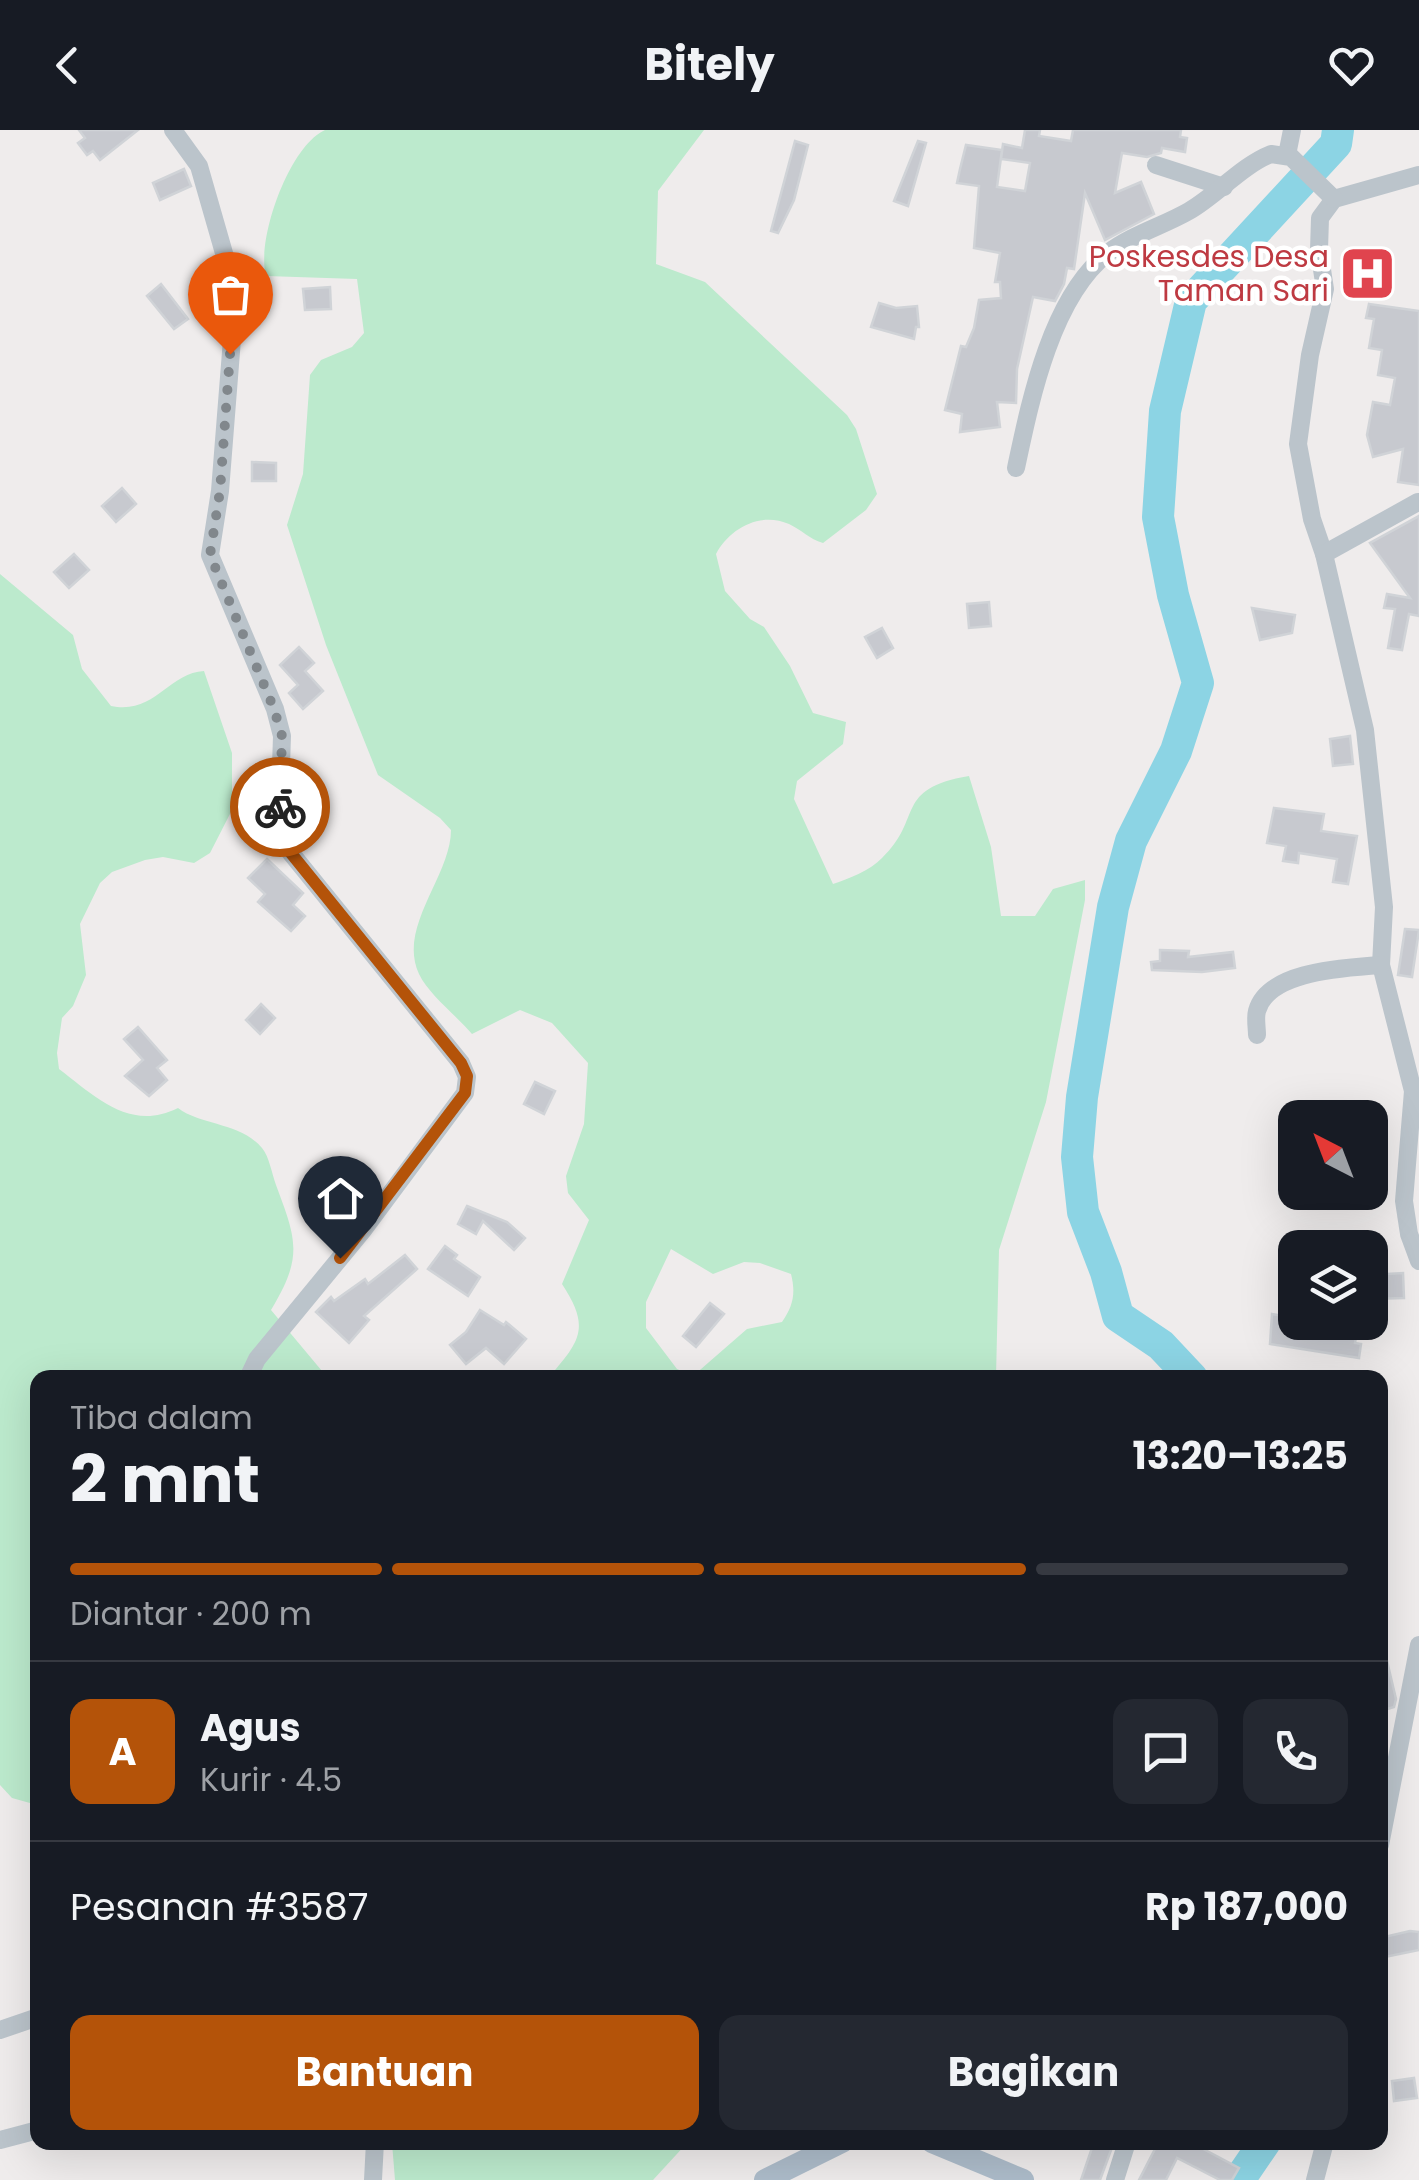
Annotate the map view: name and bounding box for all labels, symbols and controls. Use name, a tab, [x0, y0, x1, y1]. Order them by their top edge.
text: Bitely	[644, 33, 775, 96]
icon: back	[40, 38, 95, 93]
icon: heart	[1324, 38, 1379, 93]
place label: Poskesdes Desa Taman Sari	[1089, 235, 1329, 312]
hospital icon: Poskesdes Desa Taman Sari	[1338, 243, 1398, 303]
pin	[188, 252, 273, 355]
icon: bag	[203, 267, 258, 322]
courier	[230, 757, 330, 857]
icon: bike	[253, 780, 308, 835]
north arrow	[1278, 1100, 1388, 1210]
map controls	[1278, 1100, 1388, 1340]
pin	[298, 1156, 383, 1259]
icon: home	[313, 1171, 368, 1226]
button: layers	[1278, 1230, 1388, 1340]
text: Tiba dalam	[70, 1395, 253, 1440]
text: 13:20–13:25	[1133, 1429, 1348, 1482]
text: 2 mnt	[70, 1434, 260, 1525]
text: Diantar · 200 m	[70, 1591, 312, 1636]
button: chat	[1113, 1699, 1218, 1804]
button: phone	[1243, 1699, 1348, 1804]
text: Agus	[200, 1701, 301, 1754]
text: A	[108, 1725, 137, 1778]
text: Kurir · 4.5	[200, 1757, 342, 1802]
text: Pesanan #3587	[70, 1880, 368, 1933]
text: Rp 187,000	[1145, 1880, 1348, 1933]
button: Bantuan	[70, 2015, 699, 2130]
button: Bagikan	[719, 2015, 1348, 2130]

